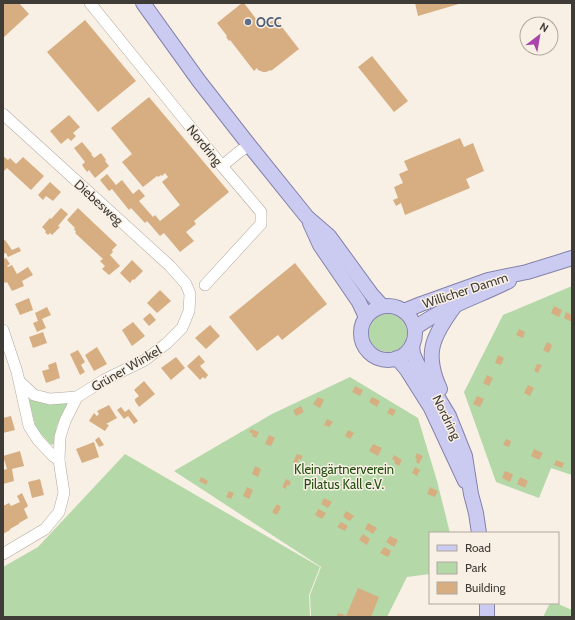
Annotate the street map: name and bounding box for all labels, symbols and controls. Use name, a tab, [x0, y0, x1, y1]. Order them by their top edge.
place label: OCC	[256, 14, 282, 30]
north arrow	[519, 16, 559, 56]
marker: OCC	[243, 17, 253, 27]
text: N	[537, 19, 551, 35]
street label: Nordring	[184, 121, 227, 169]
street label: Diebesweg	[71, 176, 127, 229]
street label: Willicher Damm	[420, 269, 510, 311]
street label: Grüner Winkel	[88, 342, 164, 394]
street label: Nordring	[429, 392, 465, 442]
park label: Kleingärtnerverein Pilatus Kall e.V.	[294, 461, 394, 492]
legend	[429, 532, 559, 604]
text: Road	[465, 540, 491, 555]
text: Park	[465, 560, 487, 575]
text: Building	[465, 580, 507, 595]

